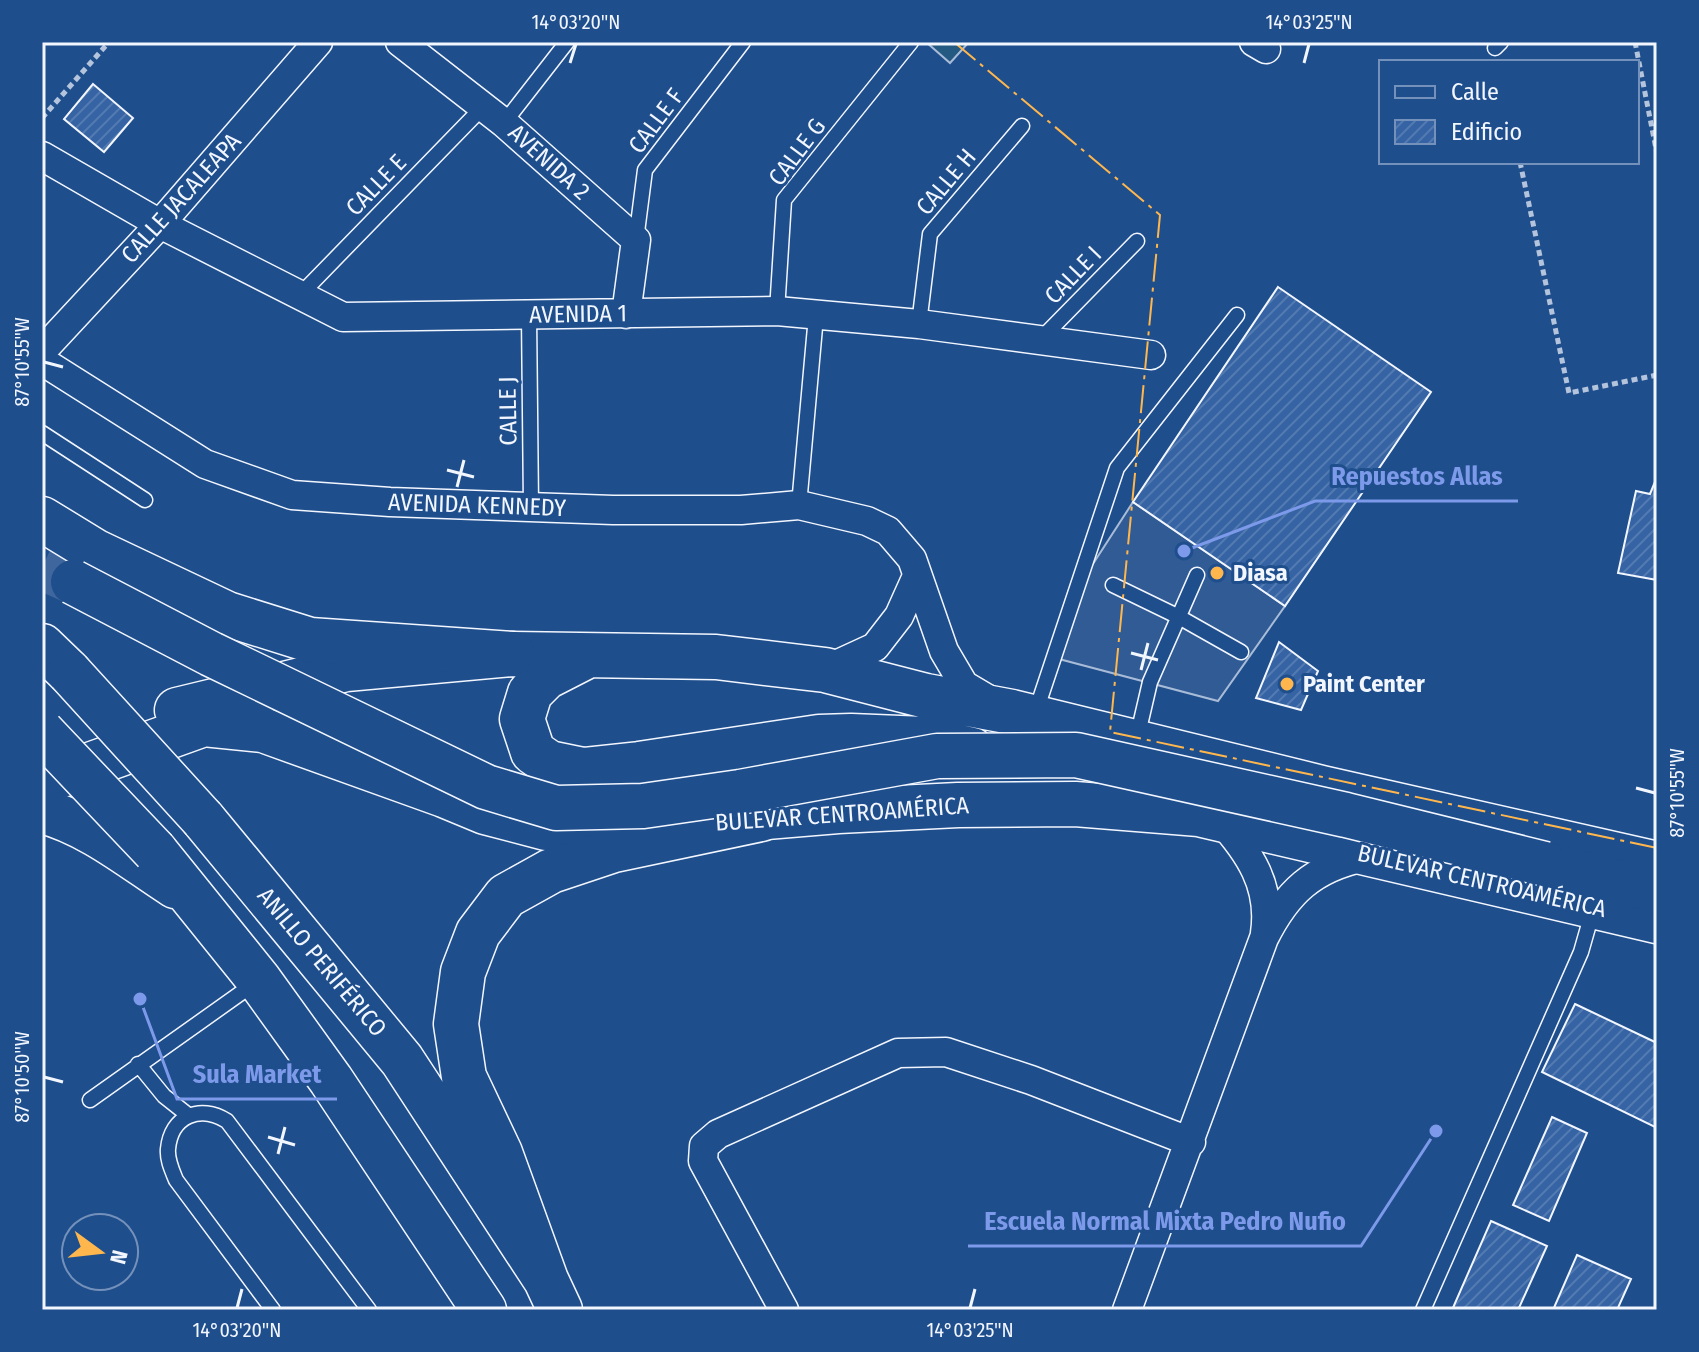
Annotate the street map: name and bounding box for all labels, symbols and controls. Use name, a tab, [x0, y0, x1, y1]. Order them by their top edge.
text: 14°03'20"N	[532, 10, 620, 34]
text: 14°03'25"N	[1265, 10, 1353, 34]
legend	[1379, 60, 1639, 164]
text: Calle	[1451, 78, 1499, 106]
street label: CALLE F	[623, 83, 690, 159]
street label: CALLE G	[763, 113, 831, 191]
street label: AVENIDA 2	[503, 118, 595, 206]
text: Edificio	[1451, 118, 1522, 146]
street label: CALLE JACALEAPA	[115, 127, 247, 269]
street label: CALLE H	[910, 143, 982, 221]
street label: CALLE E	[340, 149, 412, 221]
street label: CALLE I	[1039, 240, 1107, 310]
street label: AVENIDA 1	[529, 299, 627, 329]
text: 87°10'55"W	[10, 317, 34, 407]
street label: CALLE J	[493, 376, 523, 446]
callout: Repuestos Allas	[1315, 451, 1518, 501]
text: Repuestos Allas	[1331, 461, 1503, 492]
street label: AVENIDA KENNEDY	[388, 488, 567, 522]
place label: Diasa	[1233, 559, 1288, 587]
marker: Diasa	[1208, 564, 1226, 582]
place label: Paint Center	[1303, 670, 1425, 698]
marker: Paint Center	[1278, 675, 1296, 693]
text: 87°10'55"W	[1665, 748, 1689, 838]
street label: BULEVAR CENTROAMÉRICA	[714, 790, 970, 837]
street label: BULEVAR CENTROAMÉRICA	[1355, 838, 1610, 923]
street label: ANILLO PERIFÉRICO	[252, 881, 393, 1042]
text: 87°10'50"W	[10, 1031, 34, 1123]
callout: Sula Market	[177, 1049, 337, 1099]
text: Sula Market	[193, 1059, 322, 1090]
callout: Escuela Normal Mixta Pedro Nufio	[968, 1196, 1361, 1246]
text: Escuela Normal Mixta Pedro Nufio	[984, 1206, 1346, 1237]
north arrow	[60, 1212, 140, 1292]
text: N	[104, 1247, 134, 1267]
text: 14°03'20"N	[193, 1318, 281, 1342]
text: 14°03'25"N	[926, 1318, 1014, 1342]

